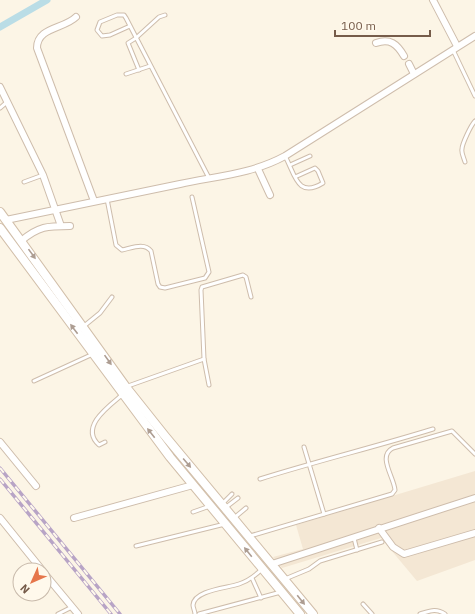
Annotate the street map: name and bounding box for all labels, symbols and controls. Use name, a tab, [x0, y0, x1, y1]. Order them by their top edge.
scale bar	[335, 12, 430, 38]
text: 100 m	[341, 18, 376, 33]
one-way arrow	[27, 249, 36, 260]
one-way arrow	[70, 323, 79, 334]
one-way arrow	[104, 355, 112, 365]
one-way arrow	[147, 428, 156, 439]
one-way arrow	[182, 458, 191, 468]
one-way arrow	[243, 546, 252, 557]
north arrow	[12, 562, 52, 602]
text: N	[17, 581, 33, 597]
one-way arrow	[297, 594, 306, 605]

